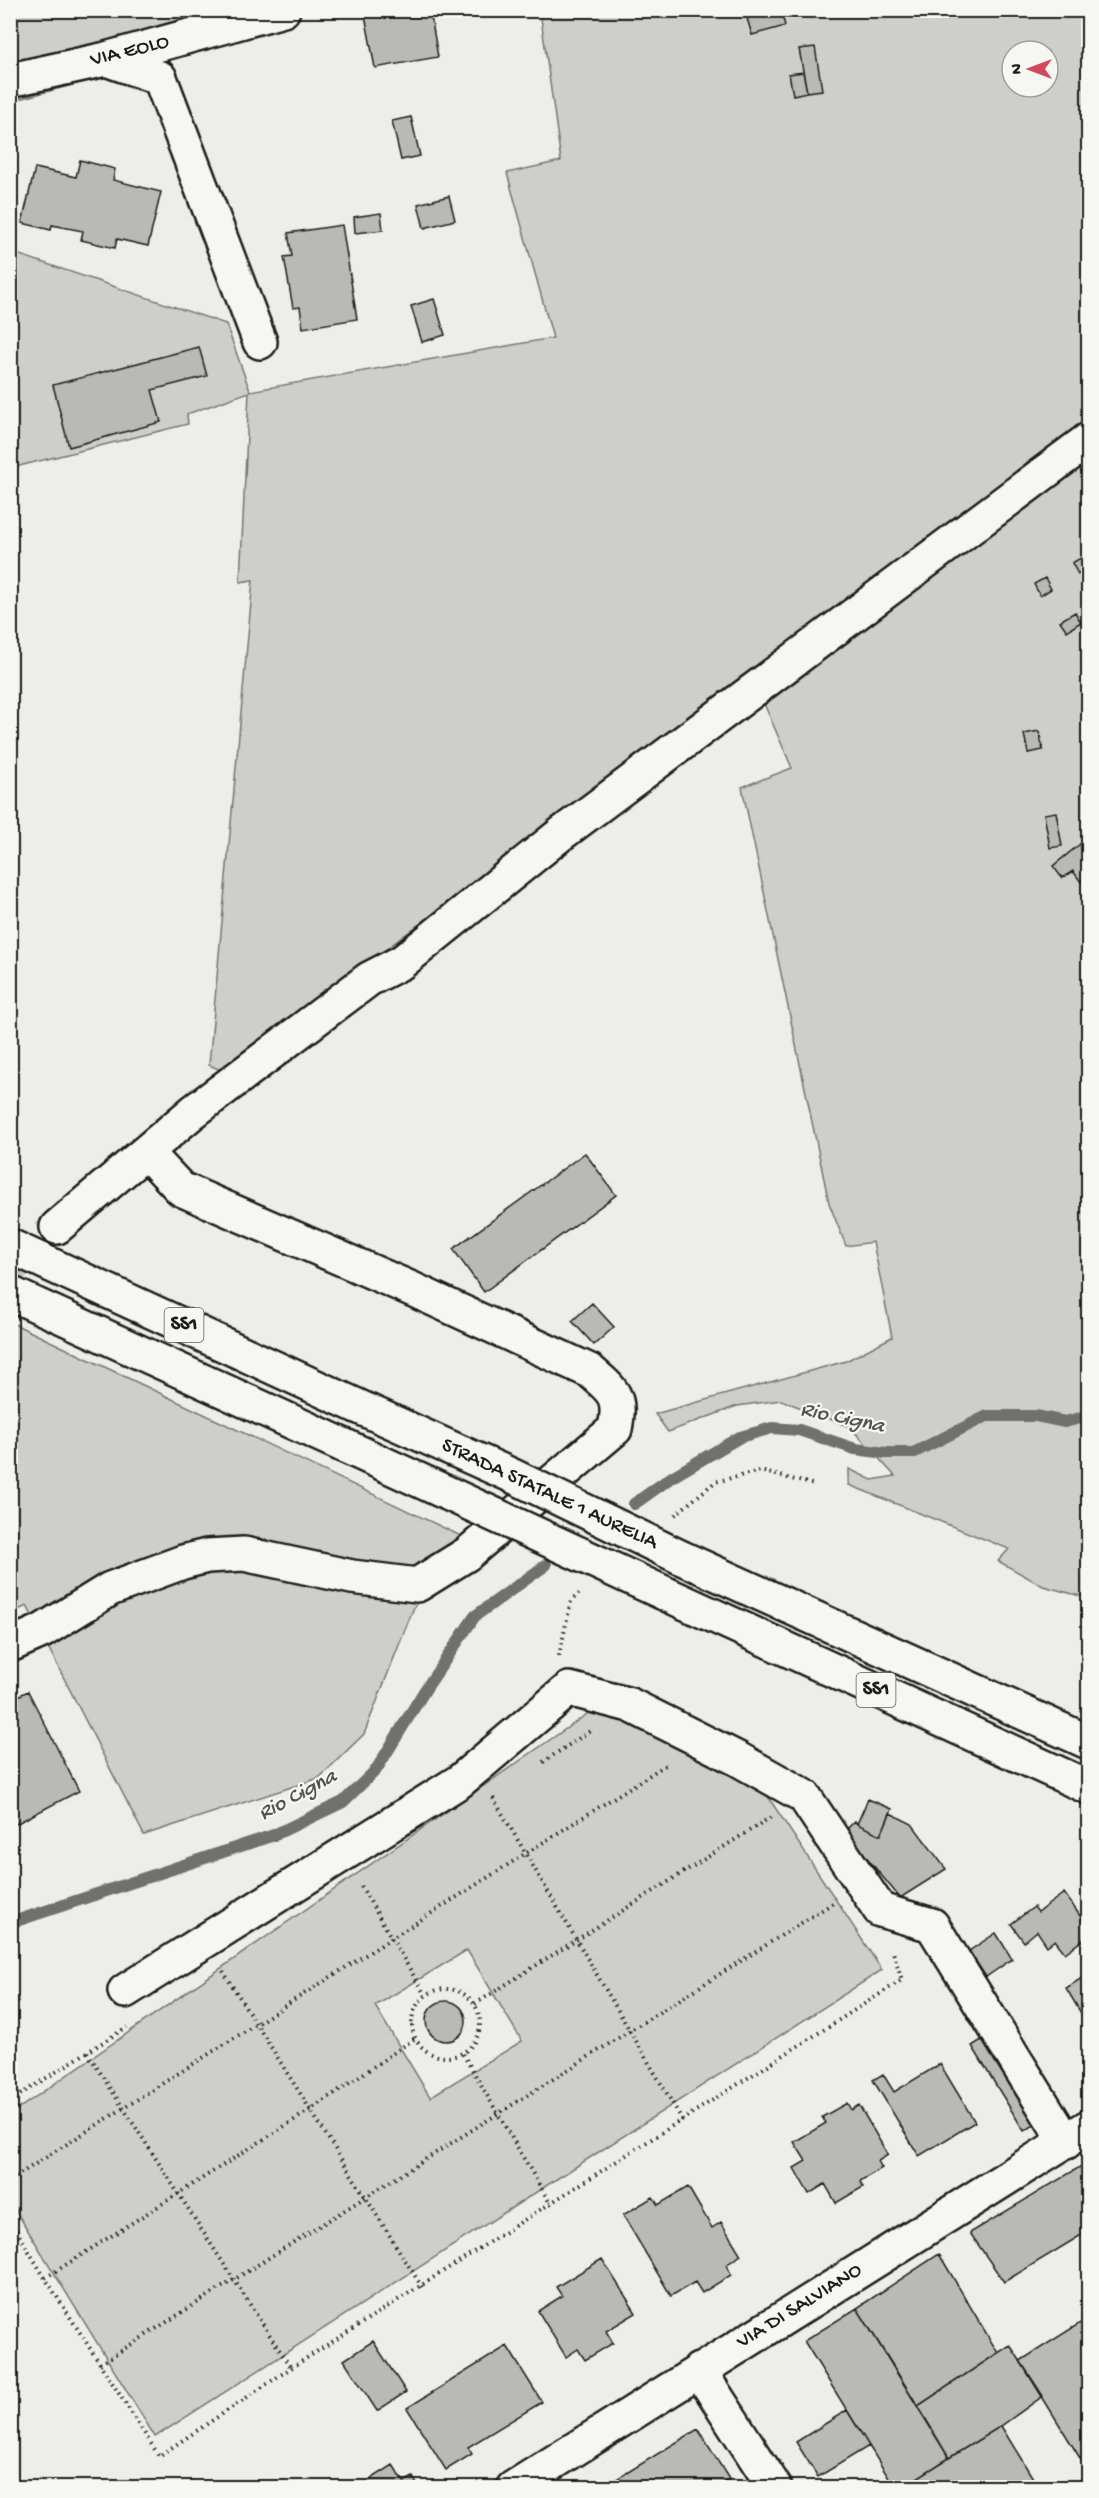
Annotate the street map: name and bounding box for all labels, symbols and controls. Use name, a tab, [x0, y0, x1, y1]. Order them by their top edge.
street label: VIA EOLO	[87, 30, 172, 74]
north arrow	[1000, 39, 1060, 99]
text: N	[1009, 63, 1028, 74]
road number: SS1	[164, 1308, 204, 1342]
water label: Rio Cigna	[798, 1397, 888, 1441]
street label: STRADA STATALE 1 AURELIA	[437, 1434, 663, 1557]
road number: SS1	[856, 1673, 896, 1707]
water label: Rio Cigna	[254, 1764, 343, 1827]
street label: VIA DI SALVIANO	[732, 2258, 868, 2356]

